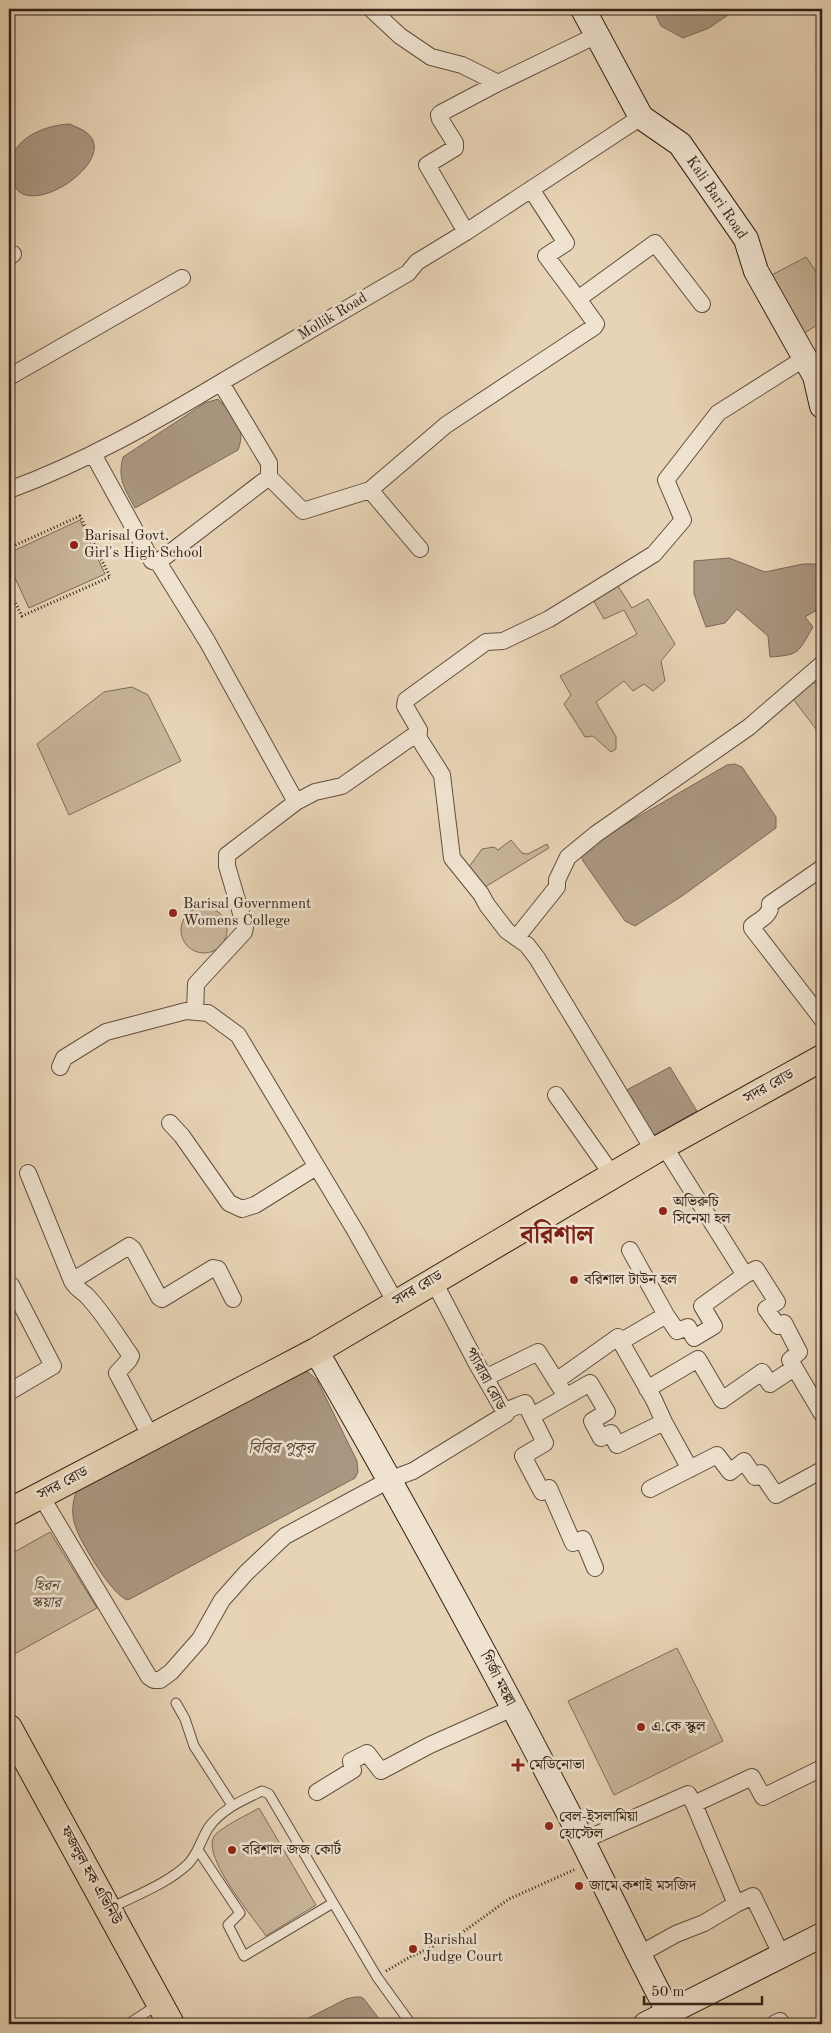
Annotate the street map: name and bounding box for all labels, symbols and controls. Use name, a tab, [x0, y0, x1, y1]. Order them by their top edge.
street label: Kali Bari Road	[683, 154, 749, 242]
street label: Mollik Road	[296, 291, 370, 343]
place label: Barisal Govt. Girl's High School	[84, 529, 203, 561]
marker: Barisal Govt. Girl's High School	[68, 539, 80, 551]
place label: Barisal Government Womens College	[183, 897, 311, 929]
marker: Barisal Government Womens College	[167, 907, 179, 919]
street label: সদর রোড	[741, 1067, 797, 1107]
place label: অভিরুচি সিনেমা হল	[672, 1193, 731, 1227]
marker: অভিরুচি সিনেমা হল	[657, 1205, 669, 1217]
district label: বরিশাল	[519, 1219, 595, 1249]
street label: সদর রোড	[390, 1268, 446, 1310]
place label: বরিশাল টাউন হল	[583, 1270, 677, 1288]
marker: বরিশাল টাউন হল	[568, 1274, 580, 1286]
street label: প্যারারা রোড	[462, 1345, 508, 1413]
water label: বিবির পুকুর	[248, 1438, 317, 1458]
street label: সদর রোড	[35, 1464, 91, 1504]
park label: হিরন স্কয়ার	[31, 1576, 64, 1611]
street label: গির্জা মহল্লা	[476, 1648, 519, 1708]
place label: এ.কে স্কুল	[651, 1720, 706, 1735]
marker: এ.কে স্কুল	[635, 1721, 647, 1733]
place label: মেডিনোভা	[529, 1756, 585, 1773]
marker: মেডিনোভা	[511, 1758, 525, 1772]
place label: বেল-ইসলামিয়া হোস্টেল	[559, 1807, 638, 1842]
marker: বেল-ইসলামিয়া হোস্টেল	[543, 1820, 555, 1832]
street label: ফজলুল হক এভিনিউ	[56, 1822, 126, 1928]
place label: বরিশাল জজ কোর্ট	[241, 1839, 342, 1858]
marker: বরিশাল জজ কোর্ট	[226, 1844, 238, 1856]
place label: জামে কশাই মসজিদ	[588, 1876, 698, 1894]
marker: জামে কশাই মসজিদ	[573, 1880, 585, 1892]
place label: Barishal Judge Court	[423, 1933, 503, 1965]
marker: Barishal Judge Court	[407, 1943, 419, 1955]
scale bar	[644, 1973, 761, 2005]
text: 50 m	[651, 1985, 685, 2000]

